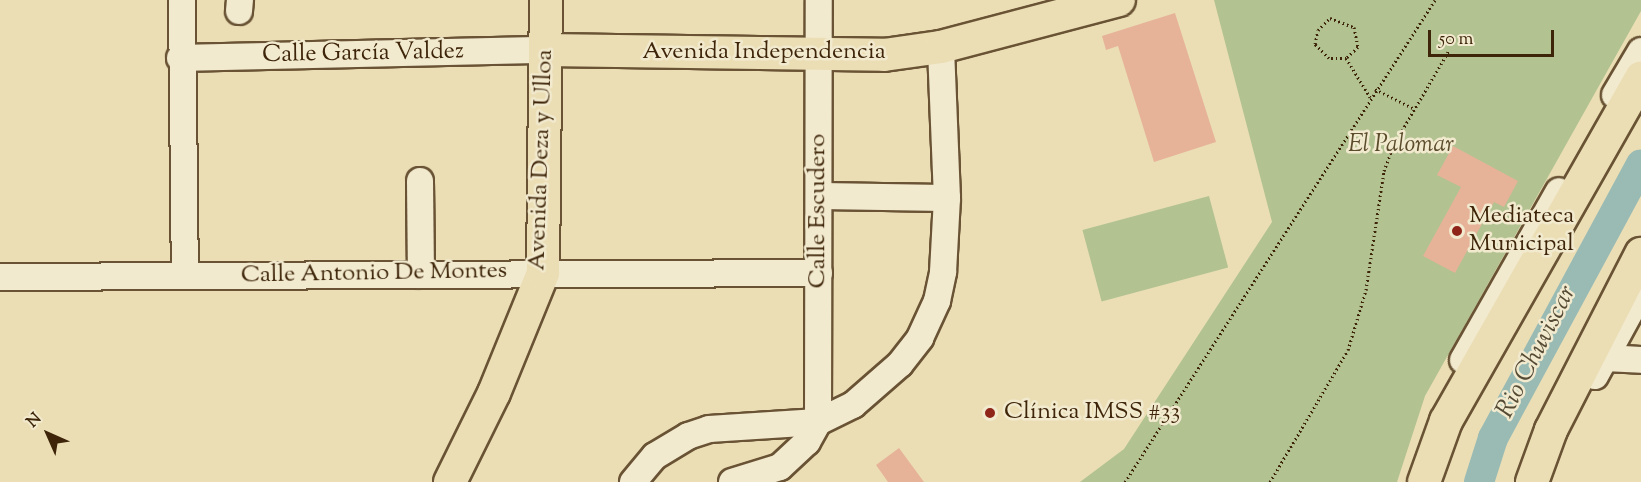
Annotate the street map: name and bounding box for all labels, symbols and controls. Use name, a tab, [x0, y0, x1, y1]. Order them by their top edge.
scale bar	[1431, 18, 1557, 56]
text: 50 m	[1439, 27, 1473, 53]
street label: Calle García Valdez	[262, 38, 464, 70]
street label: Avenida Independencia	[642, 39, 886, 67]
street label: Avenida Deza y Ulloa	[524, 49, 560, 271]
park label: El Palomar	[1348, 132, 1454, 160]
street label: Calle Escudero	[805, 134, 833, 288]
place label: Mediateca Municipal	[1469, 203, 1574, 259]
marker: Mediateca Municipal	[1450, 224, 1464, 238]
street label: Calle Antonio De Montes	[241, 257, 507, 291]
water label: Rio Chuviscar	[1490, 281, 1584, 423]
place label: Clínica IMSS #33	[1004, 399, 1180, 427]
north arrow	[18, 404, 78, 464]
marker: Clínica IMSS #33	[981, 404, 999, 422]
text: N	[22, 408, 48, 434]

